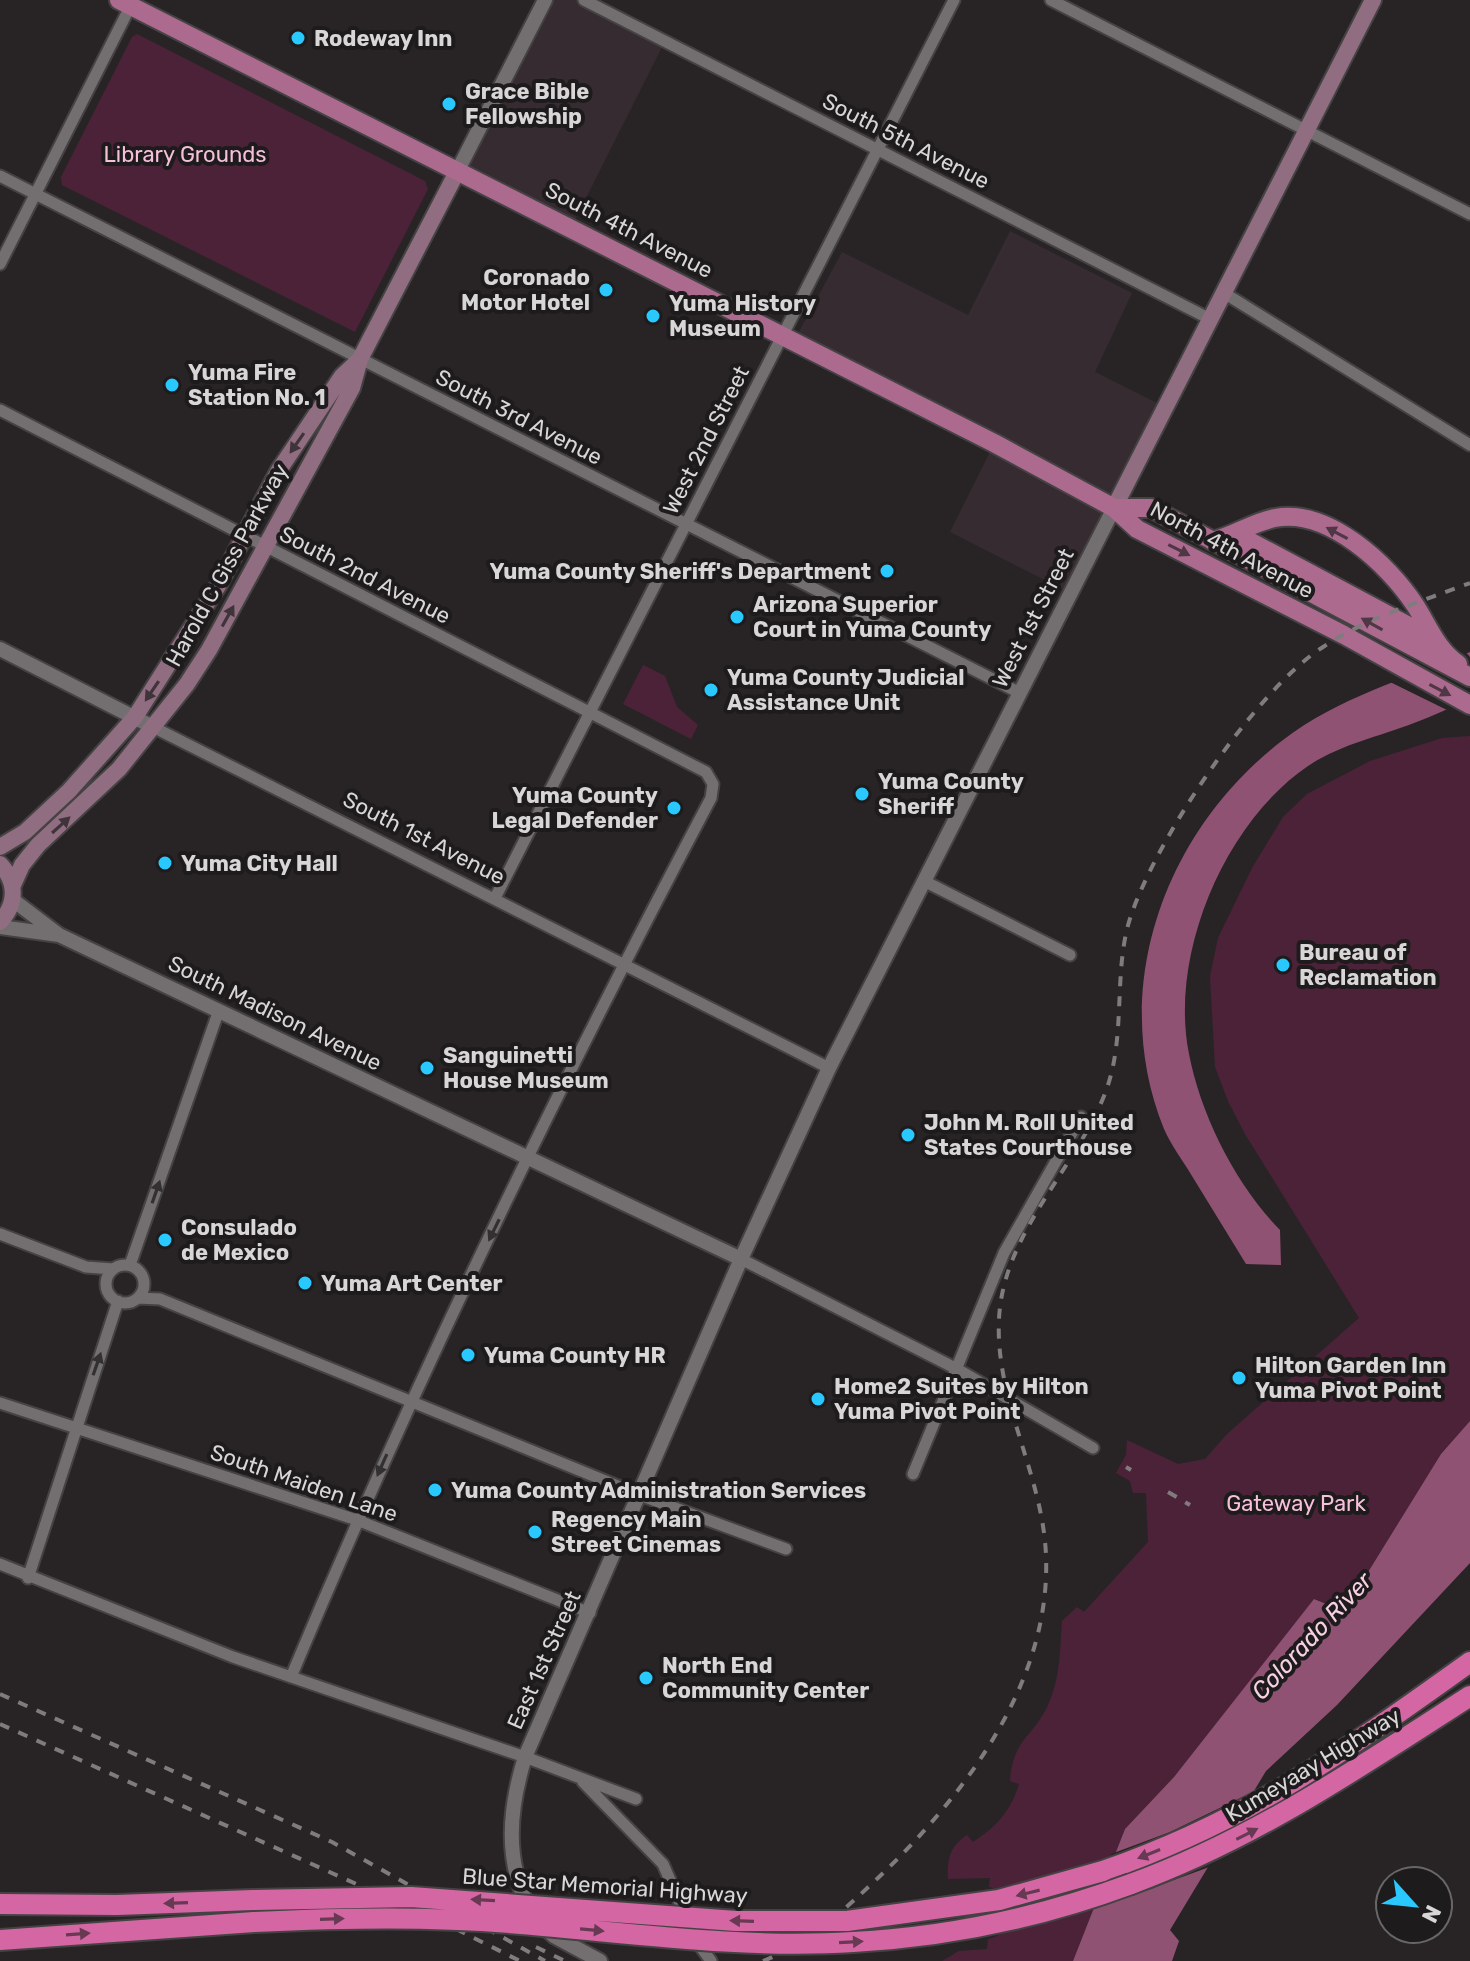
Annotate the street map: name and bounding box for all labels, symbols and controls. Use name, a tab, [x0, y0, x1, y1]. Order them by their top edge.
place label: Rodeway Inn	[314, 25, 452, 52]
marker: Rodeway Inn	[289, 29, 307, 47]
place label: Grace Bible Fellowship	[465, 78, 589, 130]
street label: South 5th Avenue	[818, 87, 994, 195]
marker: Grace Bible Fellowship	[440, 95, 458, 113]
park label: Library Grounds	[103, 141, 267, 168]
street label: South 4th Avenue	[541, 176, 717, 284]
place label: Coronado Motor Hotel	[461, 264, 590, 316]
marker: Coronado Motor Hotel	[597, 281, 615, 299]
place label: Yuma History Museum	[669, 290, 816, 342]
marker: Yuma History Museum	[644, 307, 662, 325]
place label: Yuma Fire Station No. 1	[188, 359, 326, 411]
street label: West 2nd Street	[657, 361, 755, 519]
street label: South 3rd Avenue	[431, 363, 607, 471]
marker: Yuma Fire Station No. 1	[163, 376, 181, 394]
one-way arrow	[289, 432, 305, 454]
street label: Harold C Giss Parkway	[160, 459, 294, 671]
street label: North 4th Avenue	[1146, 496, 1318, 604]
street label: South 2nd Avenue	[275, 520, 455, 630]
one-way arrow	[1326, 527, 1348, 541]
street label: West 1st Street	[986, 543, 1080, 692]
one-way arrow	[1167, 544, 1190, 557]
place label: Yuma County Sheriff's Department	[490, 558, 871, 585]
marker: Yuma County Sheriff's Department	[878, 562, 896, 580]
place label: Arizona Superior Court in Yuma County	[753, 591, 991, 643]
one-way arrow	[221, 605, 235, 627]
marker: Arizona Superior Court in Yuma County	[728, 608, 746, 626]
one-way arrow	[1361, 617, 1383, 631]
place label: Yuma County Judicial Assistance Unit	[727, 664, 965, 716]
one-way arrow	[145, 681, 160, 702]
marker: Yuma County Judicial Assistance Unit	[702, 681, 720, 699]
one-way arrow	[1429, 683, 1452, 696]
place label: Yuma County Sheriff	[878, 768, 1024, 820]
place label: Yuma County Legal Defender	[492, 782, 658, 834]
marker: Yuma County Sheriff	[853, 785, 871, 803]
street label: South 1st Avenue	[339, 786, 509, 890]
marker: Yuma County Legal Defender	[665, 799, 683, 817]
one-way arrow	[51, 816, 70, 834]
place label: Yuma City Hall	[181, 850, 338, 877]
marker: Yuma City Hall	[156, 854, 174, 872]
place label: Bureau of Reclamation	[1299, 939, 1437, 991]
street label: South Madison Avenue	[164, 950, 386, 1076]
marker: Bureau of Reclamation	[1274, 956, 1292, 974]
place label: Sanguinetti House Museum	[443, 1042, 609, 1094]
marker: Sanguinetti House Museum	[418, 1059, 436, 1077]
place label: John M. Roll United States Courthouse	[924, 1109, 1134, 1161]
marker: John M. Roll United States Courthouse	[899, 1126, 917, 1144]
one-way arrow	[150, 1179, 162, 1203]
place label: Consulado de Mexico	[181, 1214, 297, 1266]
one-way arrow	[487, 1219, 501, 1242]
marker: Consulado de Mexico	[156, 1231, 174, 1249]
place label: Yuma Art Center	[321, 1270, 503, 1297]
marker: Yuma Art Center	[296, 1274, 314, 1292]
place label: Yuma County HR	[484, 1342, 666, 1369]
marker: Yuma County HR	[459, 1346, 477, 1364]
one-way arrow	[91, 1352, 103, 1376]
place label: Hilton Garden Inn Yuma Pivot Point	[1255, 1352, 1446, 1404]
marker: Hilton Garden Inn Yuma Pivot Point	[1230, 1369, 1248, 1387]
place label: Home2 Suites by Hilton Yuma Pivot Point	[834, 1373, 1089, 1425]
marker: Home2 Suites by Hilton Yuma Pivot Point	[809, 1390, 827, 1408]
street label: South Maiden Lane	[207, 1438, 401, 1528]
one-way arrow	[375, 1453, 389, 1477]
place label: Yuma County Administration Services	[451, 1477, 866, 1504]
marker: Yuma County Administration Services	[426, 1481, 444, 1499]
park label: Gateway Park	[1226, 1490, 1366, 1517]
place label: Regency Main Street Cinemas	[551, 1506, 721, 1558]
marker: Regency Main Street Cinemas	[526, 1523, 544, 1541]
water label: Colorado River	[1246, 1566, 1379, 1705]
street label: East 1st Street	[501, 1586, 587, 1734]
place label: North End Community Center	[662, 1652, 869, 1704]
marker: North End Community Center	[637, 1669, 655, 1687]
street label: Kumeyaay Highway	[1221, 1702, 1405, 1828]
one-way arrow	[1236, 1827, 1259, 1840]
one-way arrow	[1137, 1848, 1161, 1861]
street label: Blue Star Memorial Highway	[461, 1863, 749, 1909]
north arrow	[1374, 1865, 1454, 1945]
one-way arrow	[1015, 1888, 1040, 1900]
one-way arrow	[470, 1894, 495, 1907]
one-way arrow	[162, 1897, 188, 1910]
text: N	[1416, 1901, 1447, 1927]
one-way arrow	[320, 1912, 345, 1925]
one-way arrow	[729, 1915, 754, 1928]
one-way arrow	[580, 1924, 605, 1937]
one-way arrow	[66, 1927, 91, 1940]
one-way arrow	[839, 1935, 864, 1948]

